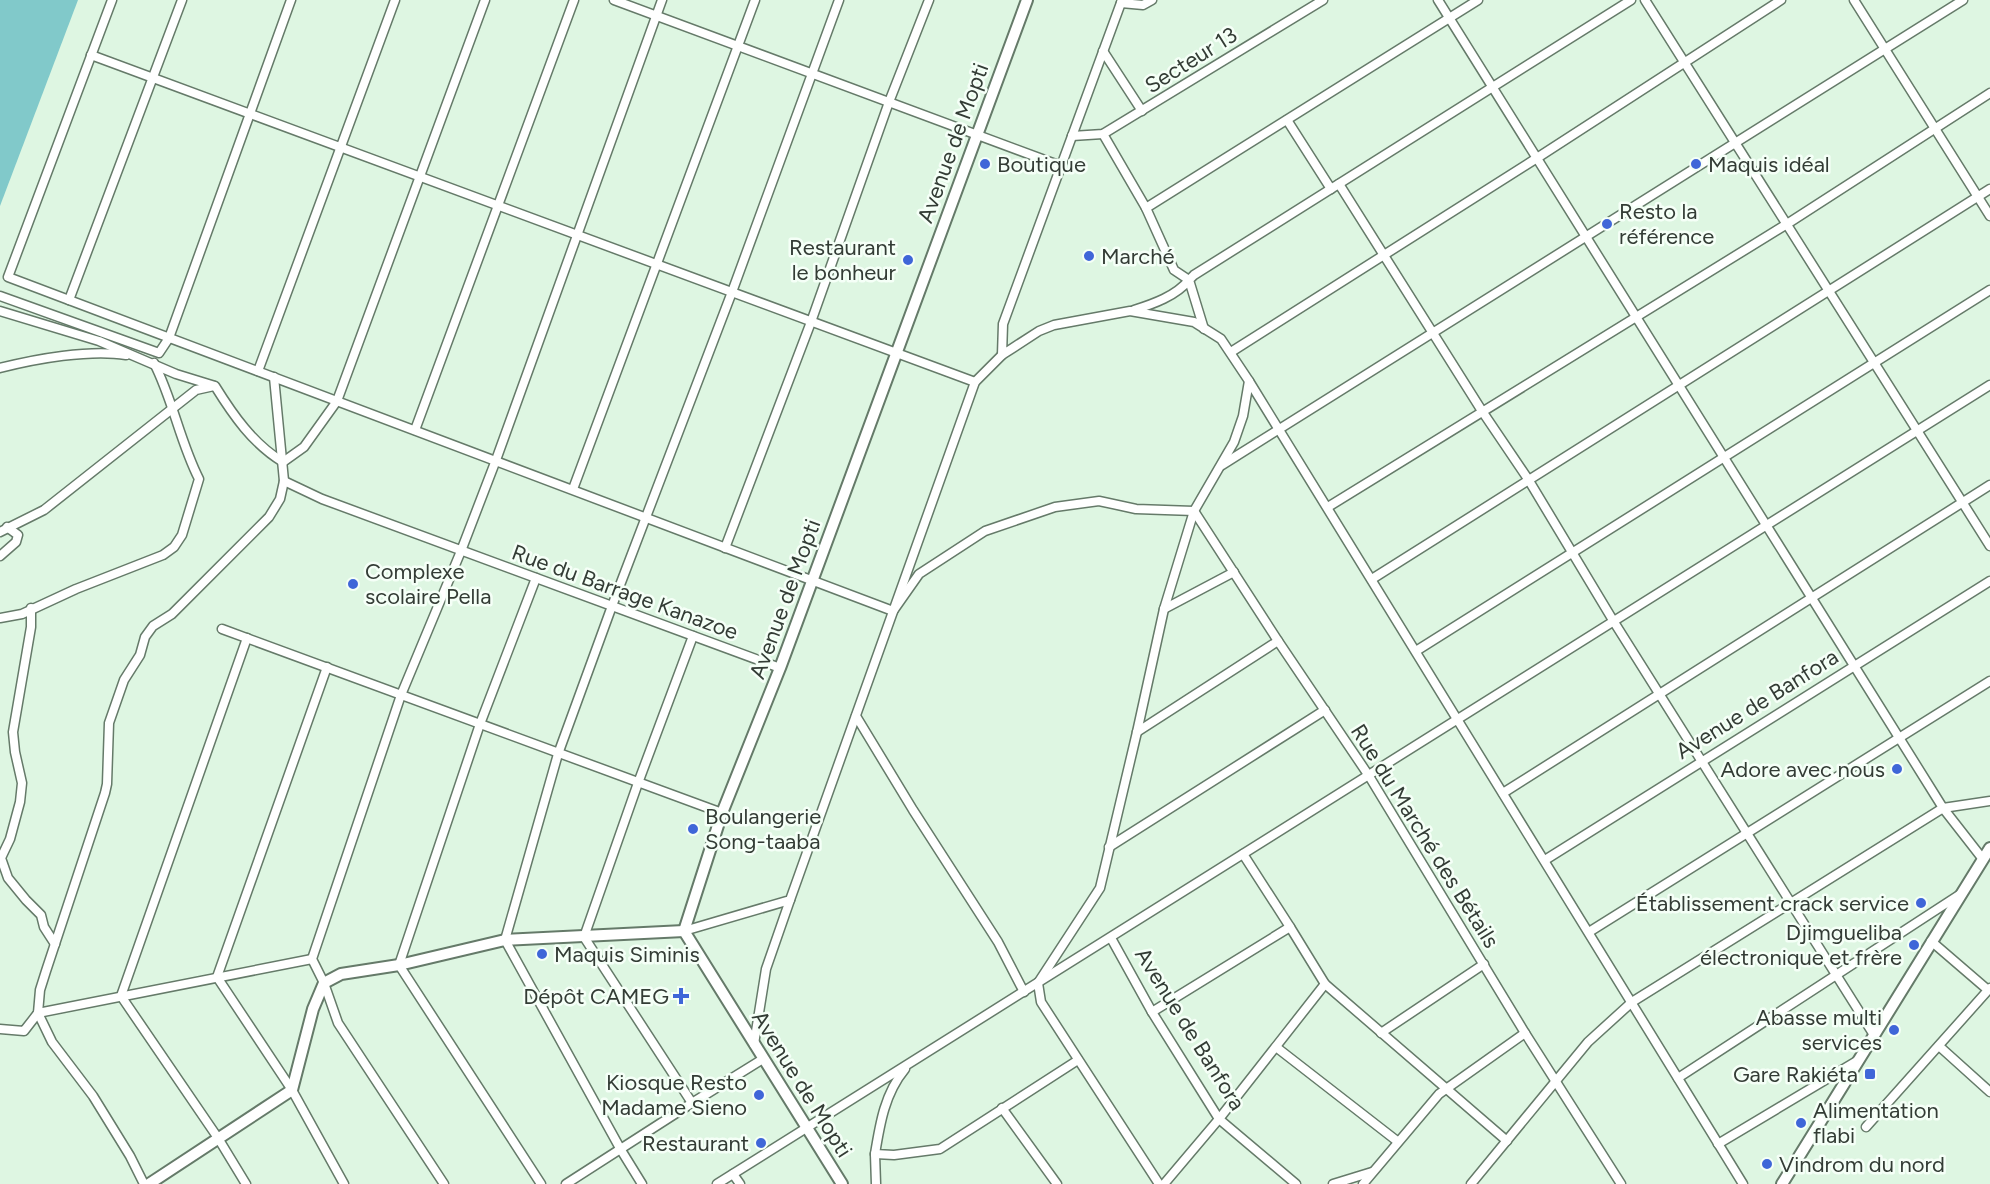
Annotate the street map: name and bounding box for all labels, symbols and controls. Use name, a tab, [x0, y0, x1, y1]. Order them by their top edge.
street label: Secteur 13	[1140, 21, 1242, 99]
street label: Avenue de Mopti	[912, 59, 994, 227]
place label: Boutique	[997, 151, 1086, 178]
place label: Maquis idéal	[1708, 151, 1830, 178]
marker: Boutique	[978, 157, 992, 171]
marker: Maquis idéal	[1689, 157, 1703, 171]
place label: Resto la référence	[1619, 198, 1714, 250]
marker: Resto la référence	[1600, 217, 1614, 231]
place label: Restaurant le bonheur	[789, 234, 897, 286]
place label: Marché	[1101, 243, 1174, 270]
marker: Marché	[1082, 249, 1096, 263]
marker: Restaurant le bonheur	[901, 253, 915, 267]
street label: Avenue de Mopti	[744, 515, 826, 683]
street label: Rue du Barrage Kanazoe	[508, 538, 742, 646]
place label: Complexe scolaire Pella	[365, 558, 491, 610]
marker: Complexe scolaire Pella	[346, 577, 360, 591]
street label: Avenue de Banfora	[1671, 643, 1843, 765]
street label: Rue du Marché des Bétails	[1345, 719, 1505, 953]
place label: Adore avec nous	[1721, 756, 1885, 783]
marker: Adore avec nous	[1890, 762, 1904, 776]
place label: Boulangerie Song-taaba	[705, 803, 821, 855]
marker: Boulangerie Song-taaba	[686, 822, 700, 836]
place label: Établissement crack service	[1636, 890, 1909, 917]
marker: Établissement crack service	[1914, 896, 1928, 910]
place label: Djimgueliba électronique et frère	[1700, 919, 1902, 971]
marker: Djimgueliba électronique et frère	[1907, 938, 1921, 952]
place label: Maquis Siminis	[554, 941, 700, 968]
street label: Avenue de Banfora	[1129, 943, 1251, 1115]
marker: Maquis Siminis	[535, 947, 549, 961]
place label: Dépôt CAMEG	[523, 983, 669, 1010]
marker: Dépôt CAMEG	[674, 989, 688, 1003]
place label: Abasse multi services	[1756, 1004, 1882, 1056]
street label: Avenue de Mopti	[746, 1006, 858, 1162]
marker: Abasse multi services	[1887, 1023, 1901, 1037]
place label: Gare Rakiéta	[1733, 1061, 1858, 1088]
marker: Gare Rakiéta	[1863, 1067, 1877, 1081]
place label: Kiosque Resto Madame Sieno	[601, 1069, 747, 1121]
marker: Kiosque Resto Madame Sieno	[752, 1088, 766, 1102]
place label: Alimentation flabi	[1813, 1097, 1939, 1149]
marker: Alimentation flabi	[1794, 1116, 1808, 1130]
place label: Restaurant	[642, 1130, 749, 1157]
marker: Restaurant	[754, 1136, 768, 1150]
place label: Vindrom du nord	[1779, 1151, 1945, 1178]
marker: Vindrom du nord	[1760, 1157, 1774, 1171]

